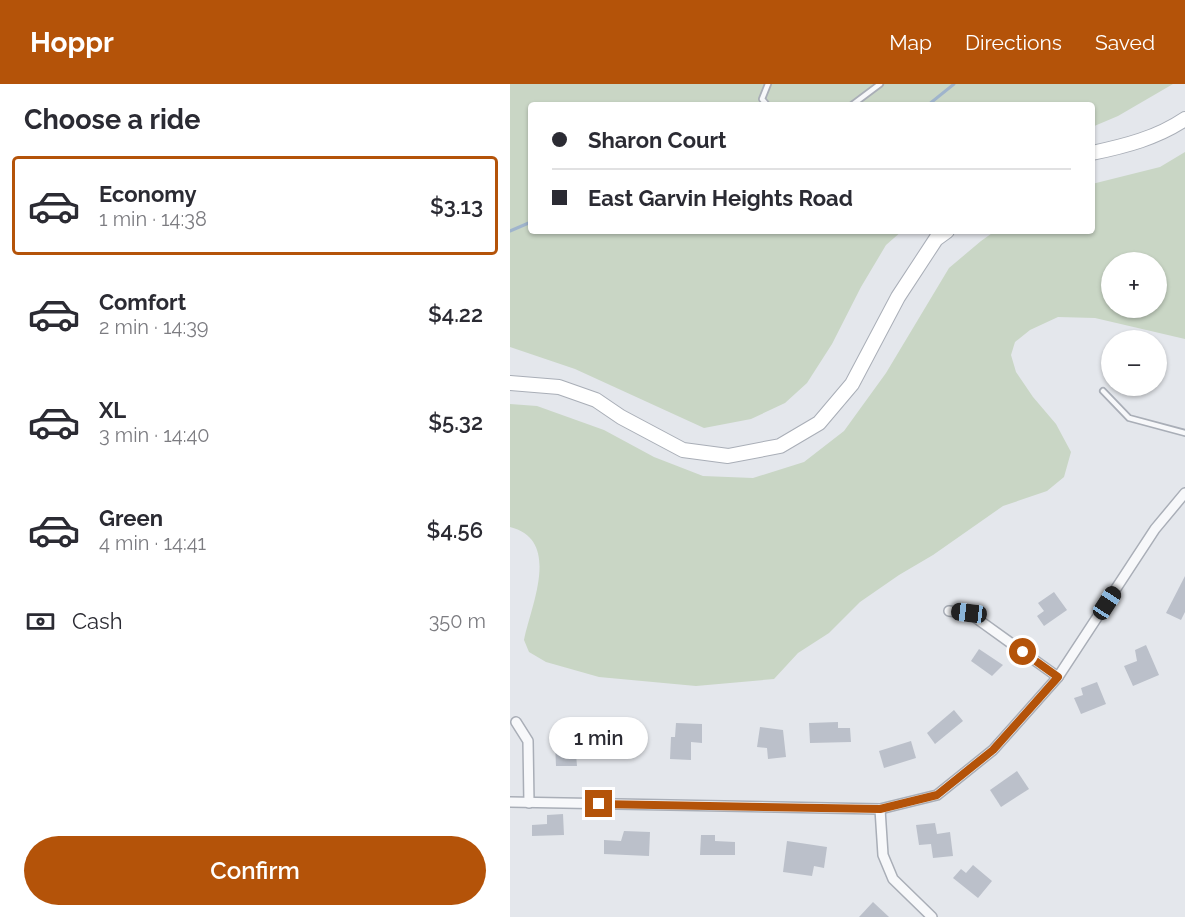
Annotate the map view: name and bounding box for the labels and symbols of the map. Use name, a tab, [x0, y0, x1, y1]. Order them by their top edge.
car	[1090, 583, 1124, 623]
car	[950, 602, 988, 624]
route start	[1009, 638, 1036, 665]
callout: 1 min	[550, 717, 648, 759]
route end	[585, 790, 612, 817]

